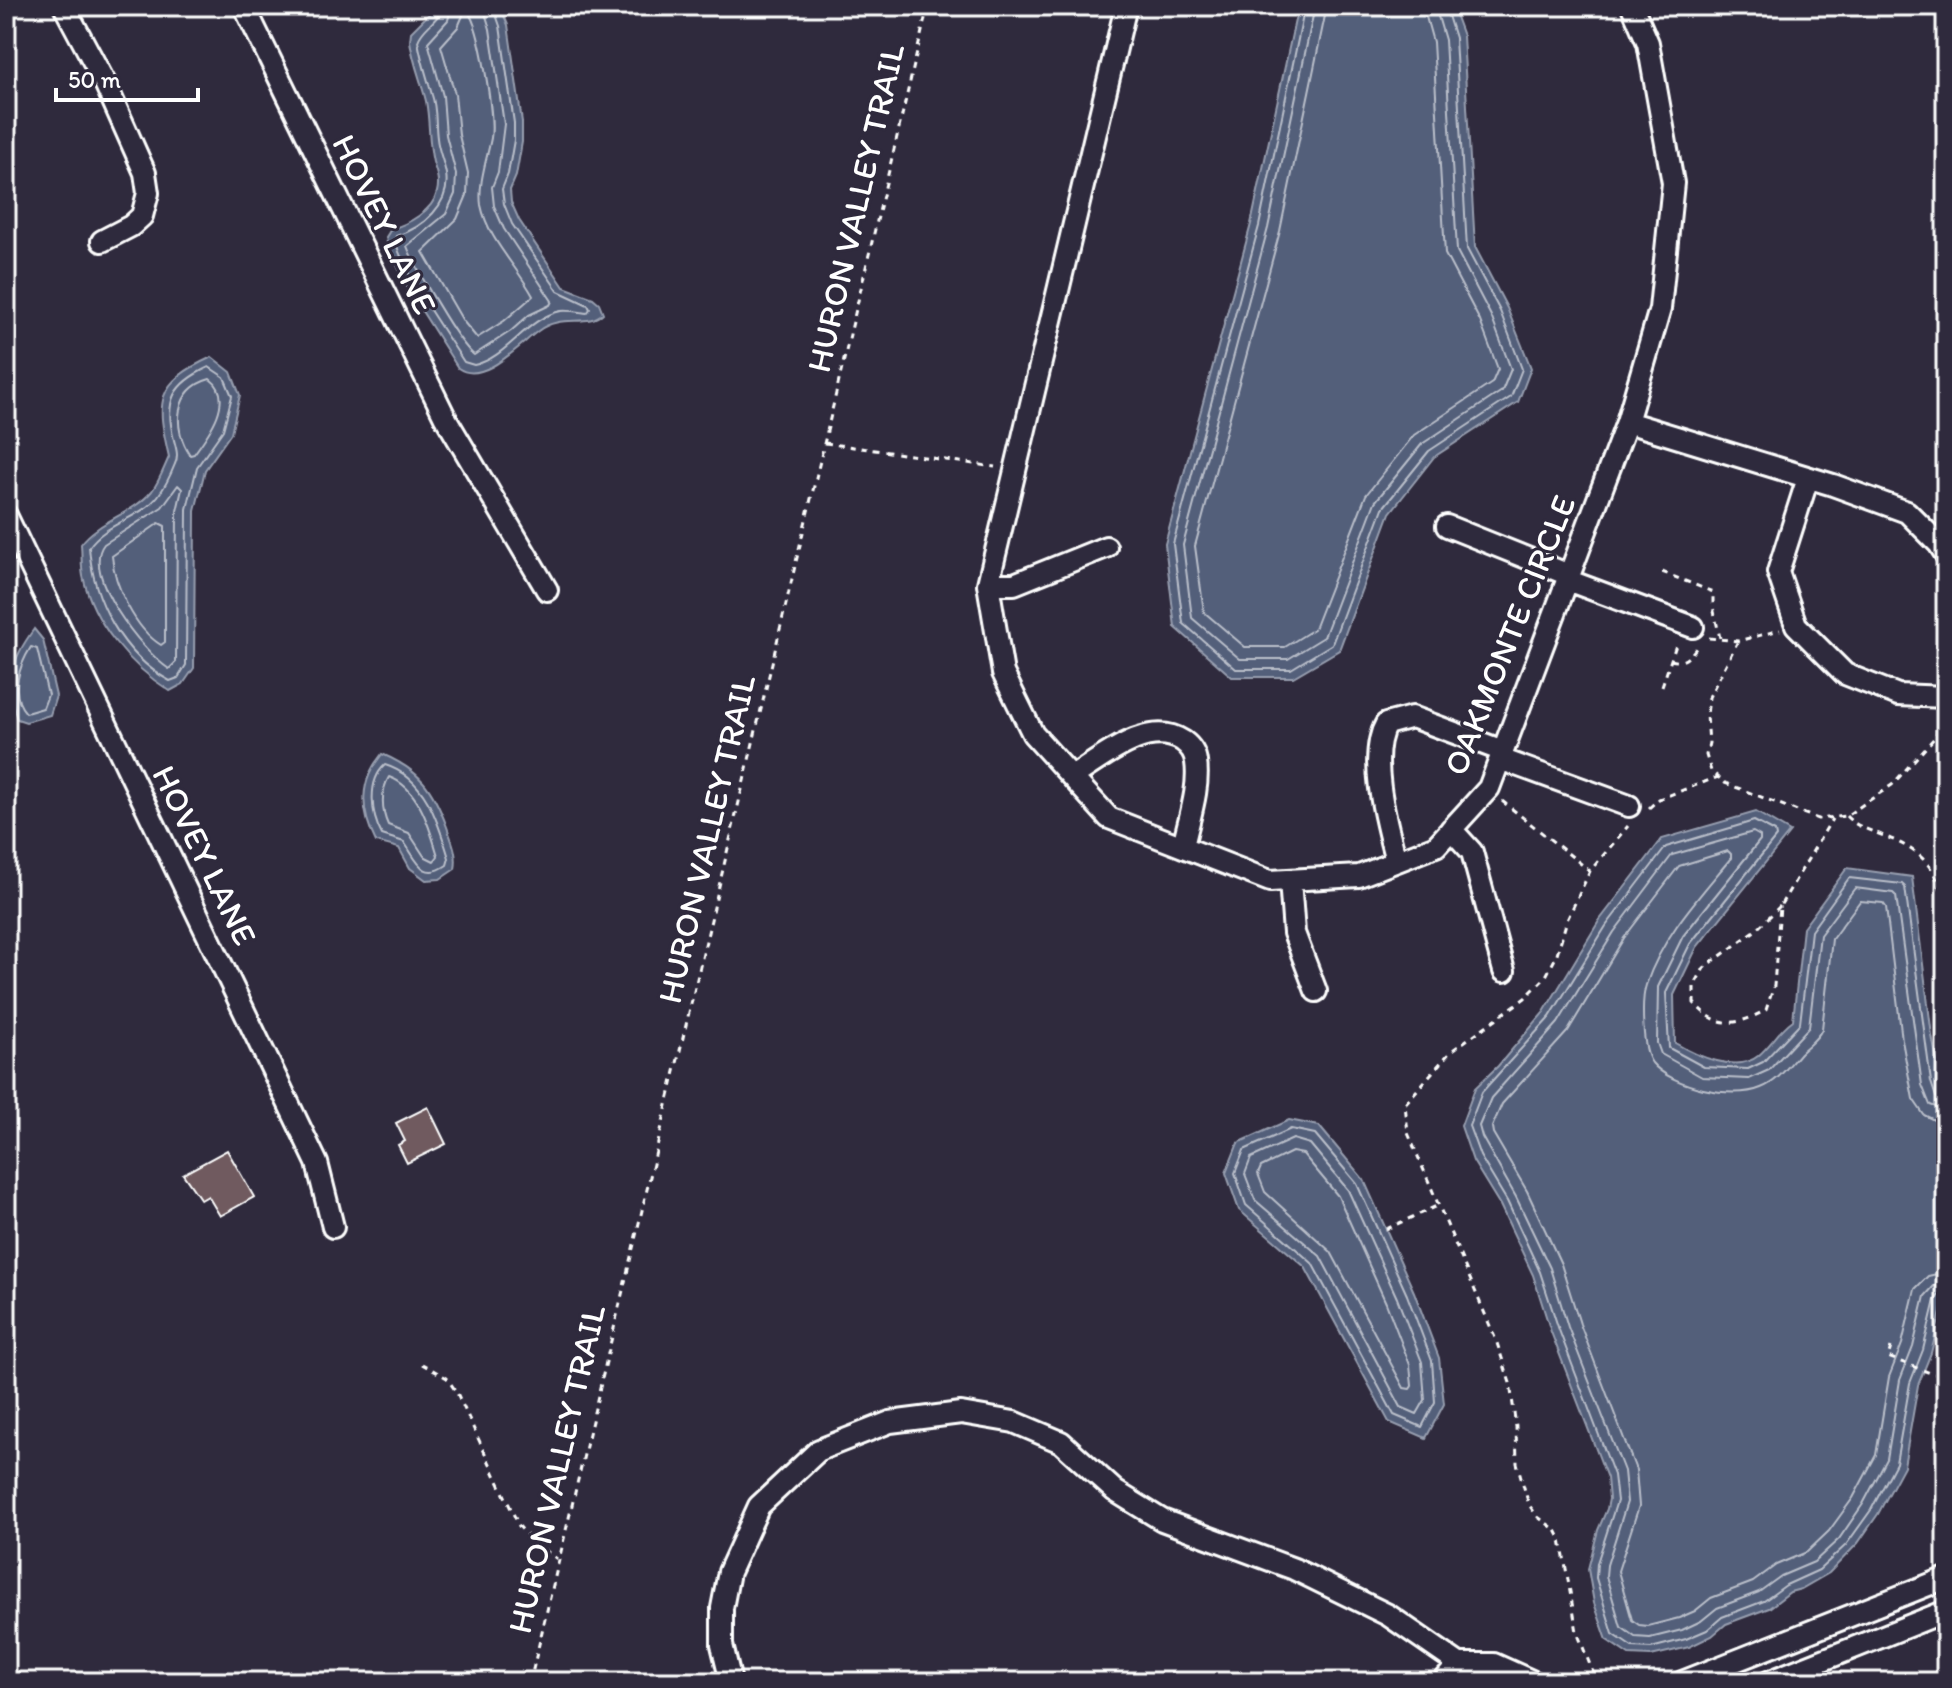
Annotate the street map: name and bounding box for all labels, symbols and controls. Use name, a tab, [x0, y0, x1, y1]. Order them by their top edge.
street label: HURON VALLEY TRAIL	[798, 40, 913, 376]
scale bar	[56, 52, 198, 102]
text: 50 m	[68, 65, 121, 94]
street label: HOVEY LANE	[323, 128, 446, 321]
street label: OAKMONTE CIRCLE	[1435, 489, 1584, 781]
street label: HURON VALLEY TRAIL	[649, 671, 764, 1007]
street label: HOVEY LANE	[143, 759, 266, 952]
street label: HURON VALLEY TRAIL	[499, 1301, 614, 1637]

